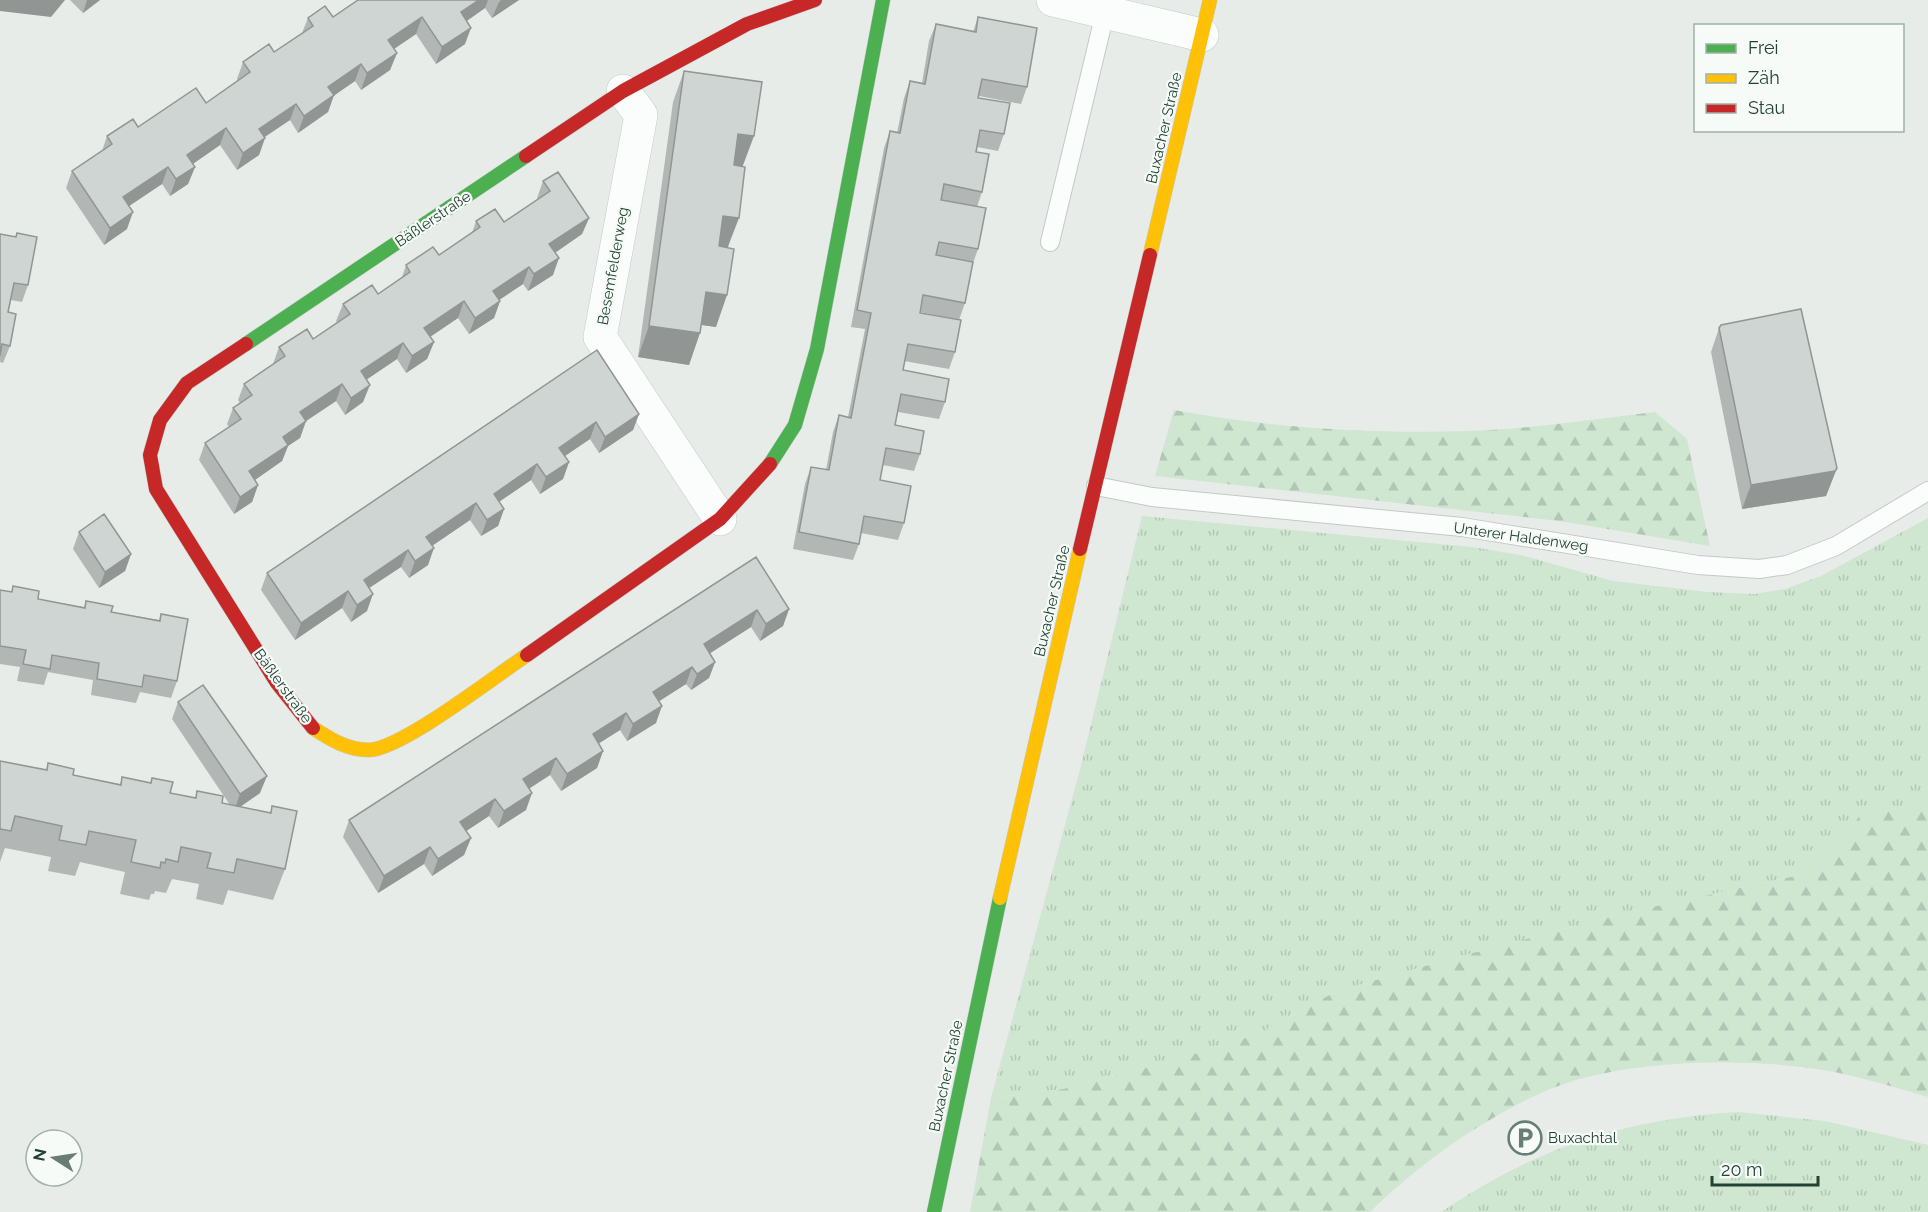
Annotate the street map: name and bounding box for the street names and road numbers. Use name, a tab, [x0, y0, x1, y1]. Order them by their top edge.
street label: Buxacher Straße	[1142, 70, 1186, 185]
street label: Bäßlerstraße	[392, 187, 474, 251]
street label: Besemfelderweg	[594, 206, 632, 326]
street label: Unterer Haldenweg	[1452, 519, 1590, 555]
street label: Buxacher Straße	[1030, 543, 1074, 658]
street label: Bäßlerstraße	[250, 645, 316, 727]
street label: Buxacher Straße	[925, 1018, 967, 1133]

